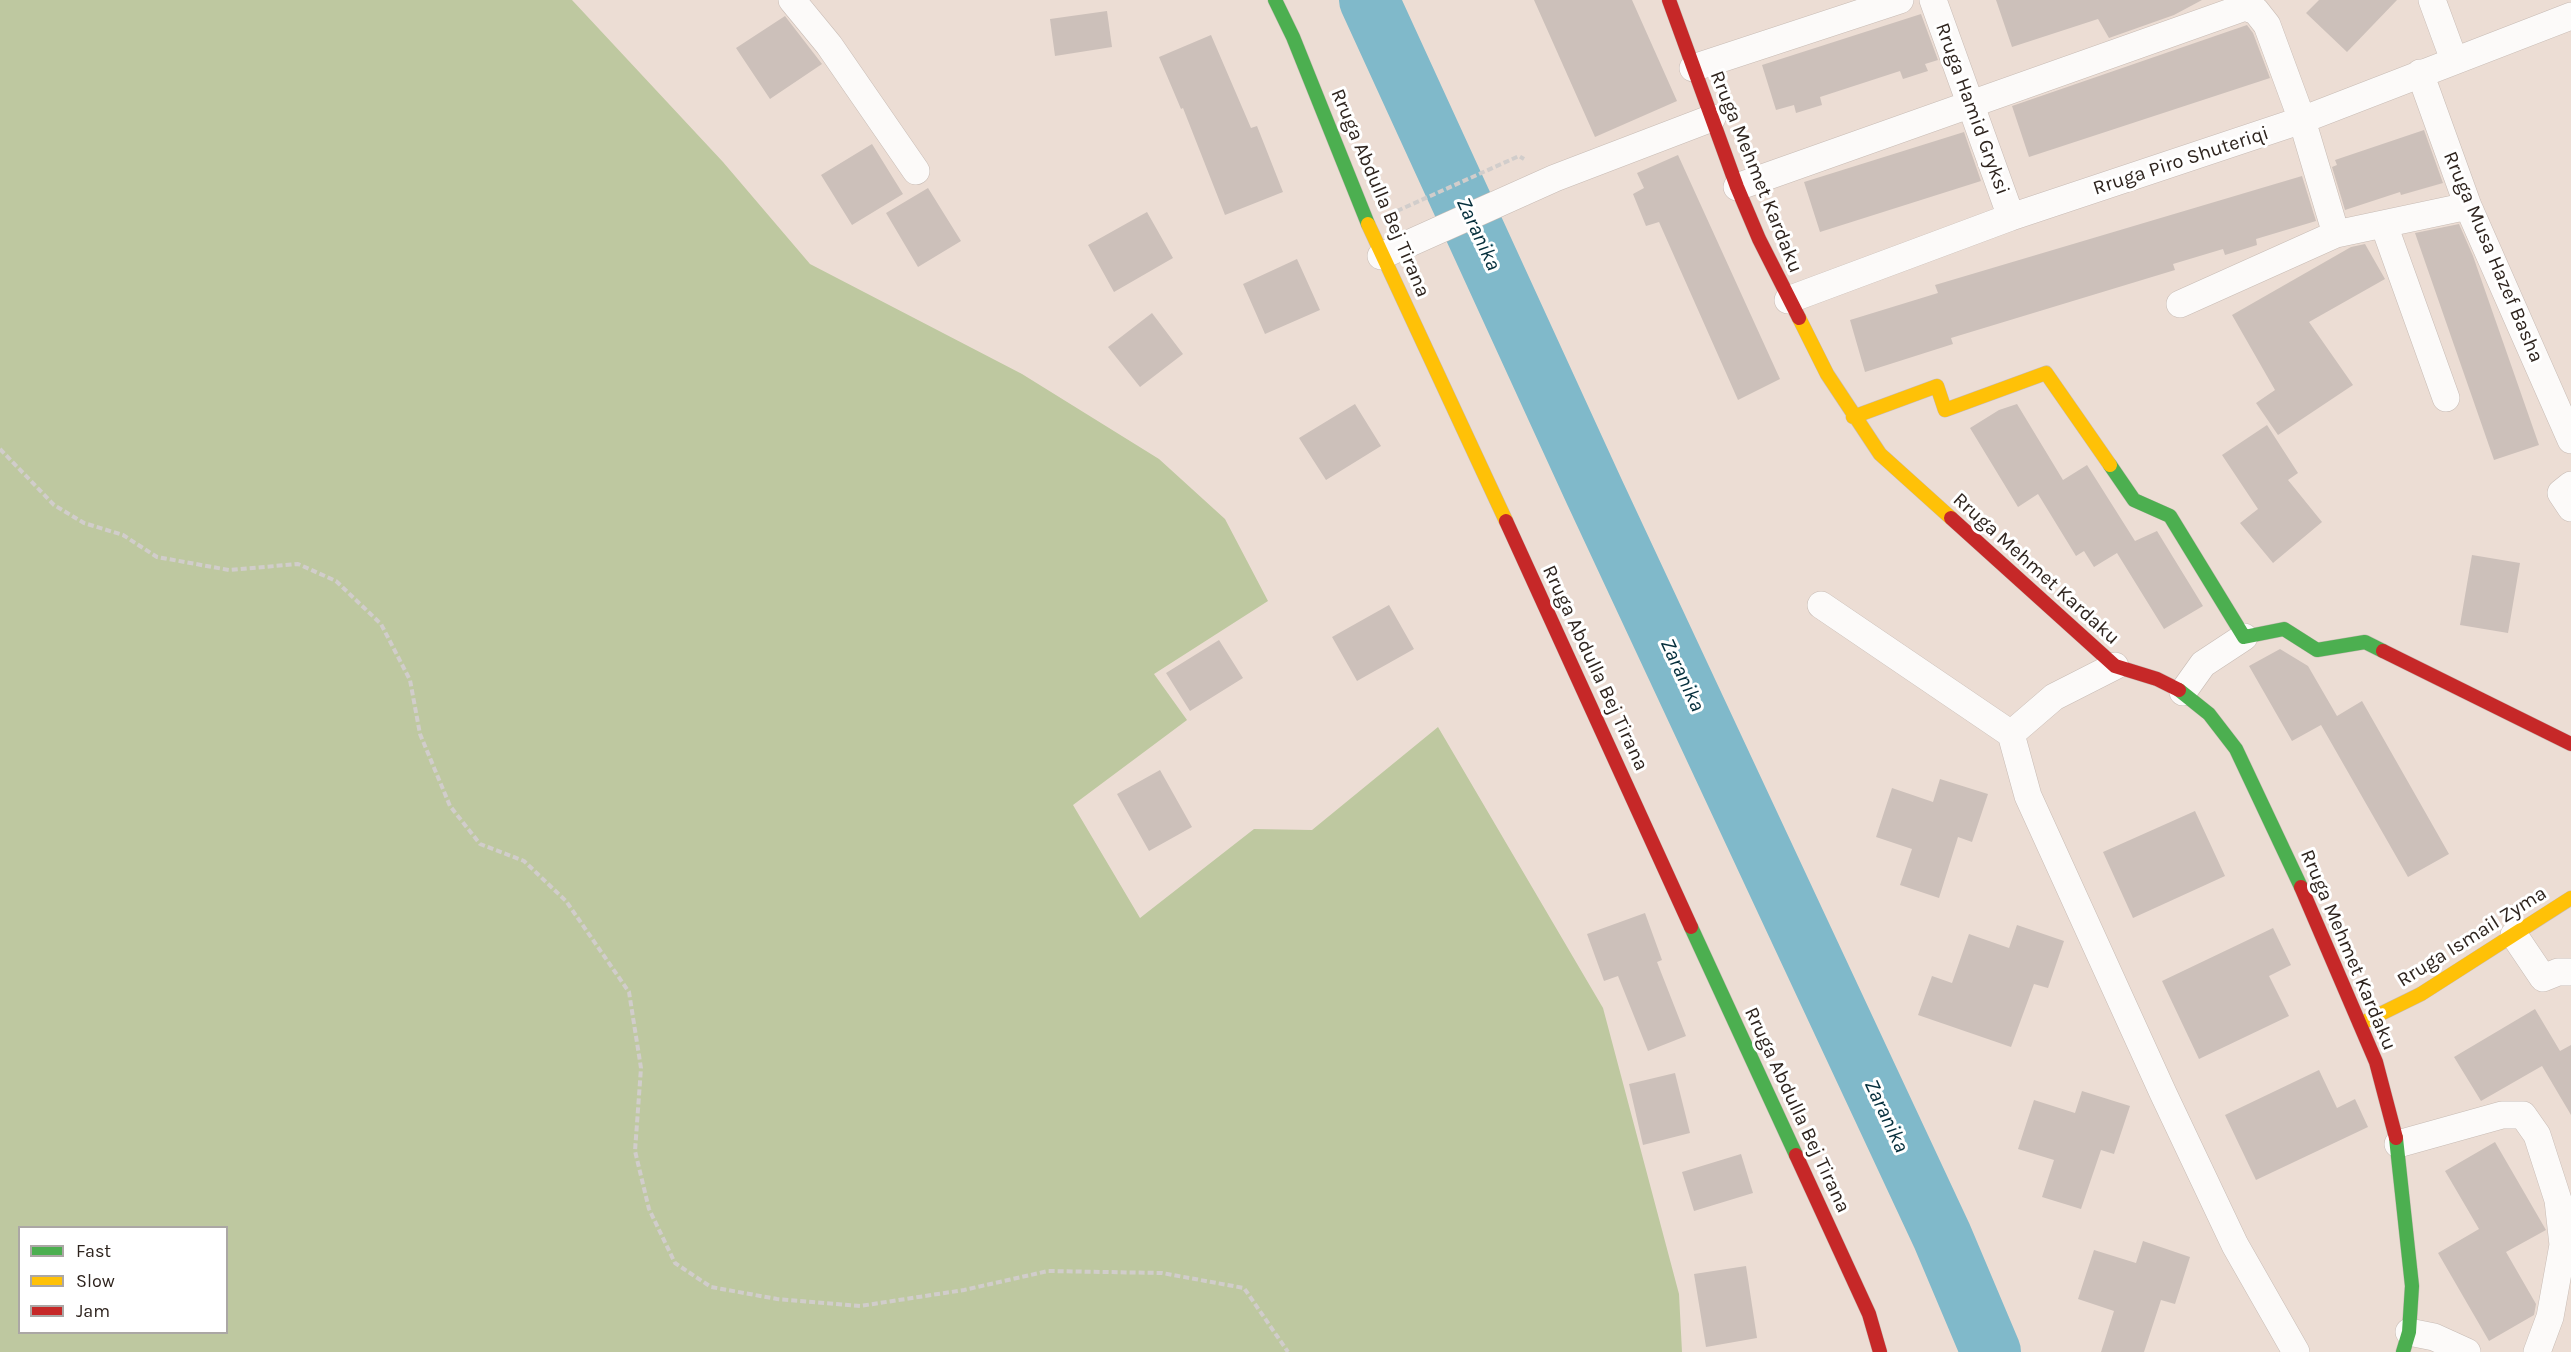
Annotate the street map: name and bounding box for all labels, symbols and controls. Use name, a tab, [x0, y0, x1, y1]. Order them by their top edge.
street label: Rruga Hamid Gryksi	[1930, 20, 2014, 198]
street label: Rruga Mehmet Kardaku	[1704, 67, 1808, 277]
street label: Rruga Abdulla Bej Tirana	[1325, 85, 1435, 301]
street label: Rruga Piro Shuteriqi	[2090, 121, 2272, 201]
street label: Rruga Musa Hazef Basha	[2438, 148, 2548, 366]
water label: Zaranika	[1450, 193, 1506, 275]
street label: Rruga Mehmet Kardaku	[1948, 488, 2124, 650]
street label: Rruga Abdulla Bej Tirana	[1537, 561, 1653, 775]
water label: Zaranika	[1654, 634, 1710, 716]
street label: Rruga Mehmet Kardaku	[2295, 846, 2401, 1054]
street label: Rruga Ismail Zyma	[2393, 881, 2551, 993]
street label: Rruga Abdulla Bej Tirana	[1739, 1003, 1855, 1217]
water label: Zaranika	[1858, 1075, 1914, 1157]
legend	[18, 1226, 228, 1334]
text: Fast	[76, 1240, 111, 1262]
text: Slow	[76, 1270, 115, 1292]
text: Jam	[76, 1300, 110, 1322]

